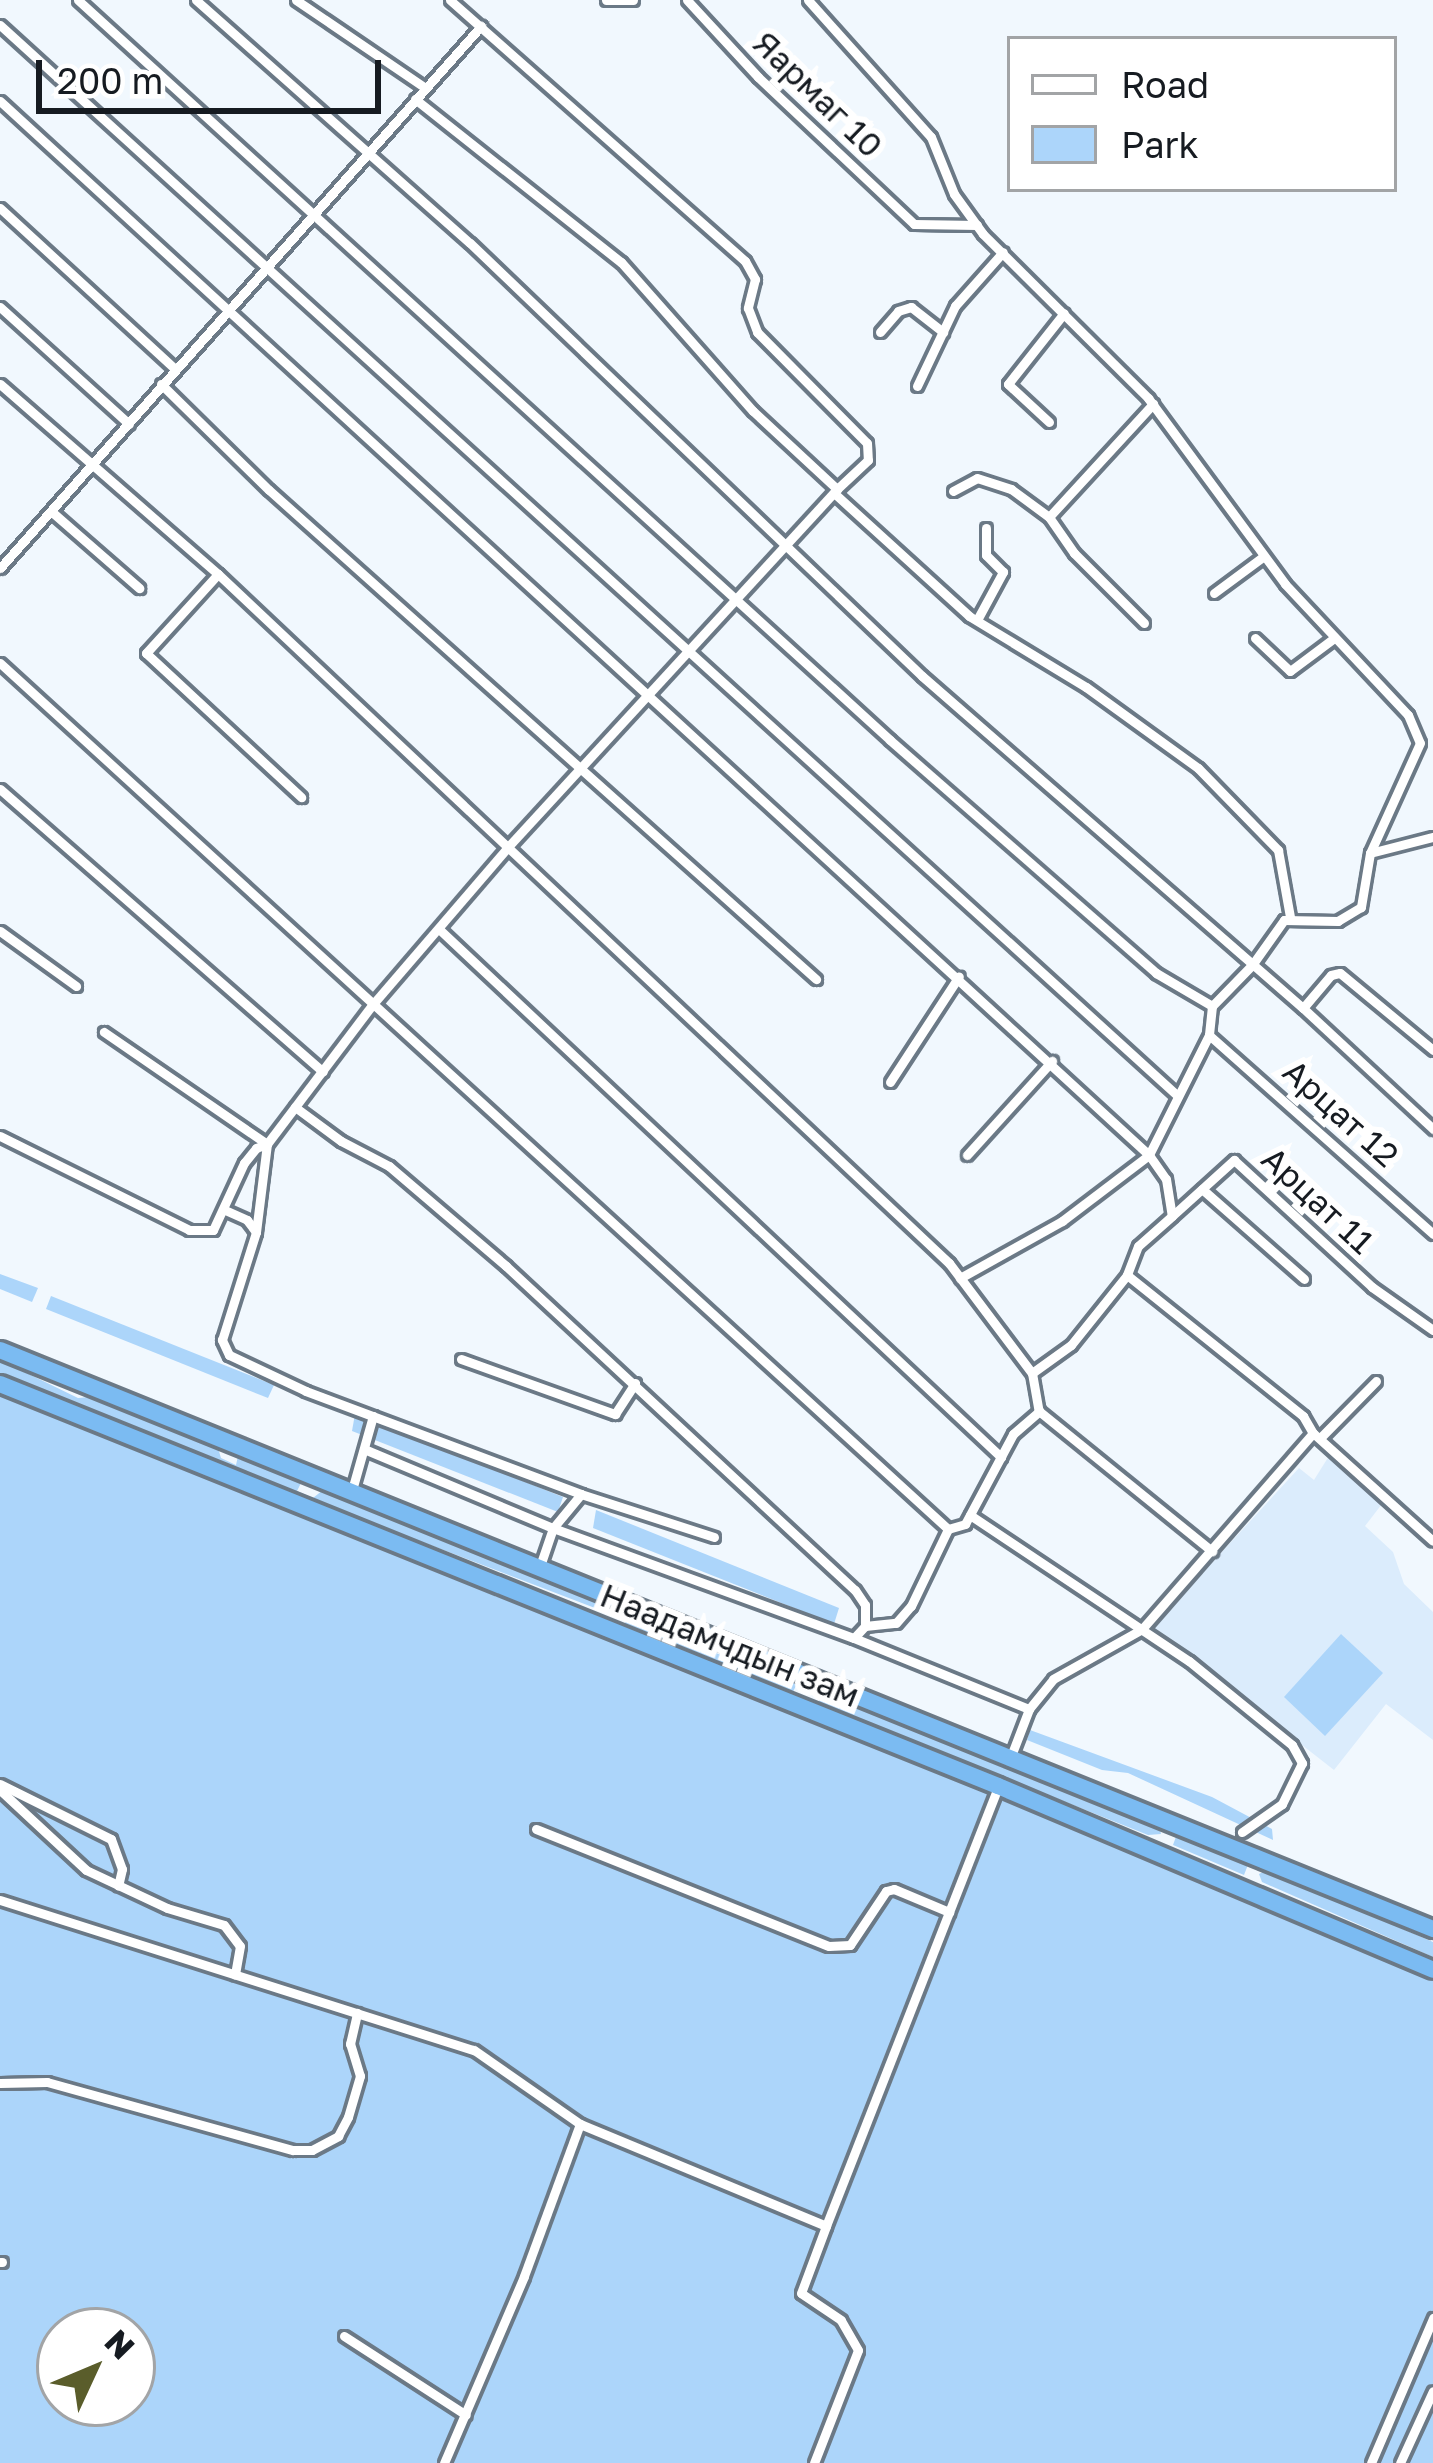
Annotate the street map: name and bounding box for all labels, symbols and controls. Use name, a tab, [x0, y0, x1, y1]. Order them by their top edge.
street label: Яармаг 10	[745, 23, 891, 165]
scale bar	[42, 36, 387, 110]
legend	[1007, 36, 1397, 192]
text: 200 m	[57, 59, 163, 102]
text: Road	[1121, 63, 1209, 106]
text: Park	[1121, 123, 1199, 166]
street label: Арцат 12	[1275, 1051, 1407, 1175]
street label: Арцат 11	[1254, 1138, 1382, 1262]
street label: Наадамчдын зам	[595, 1575, 865, 1715]
north arrow	[36, 2307, 156, 2427]
text: N	[97, 2321, 143, 2366]

